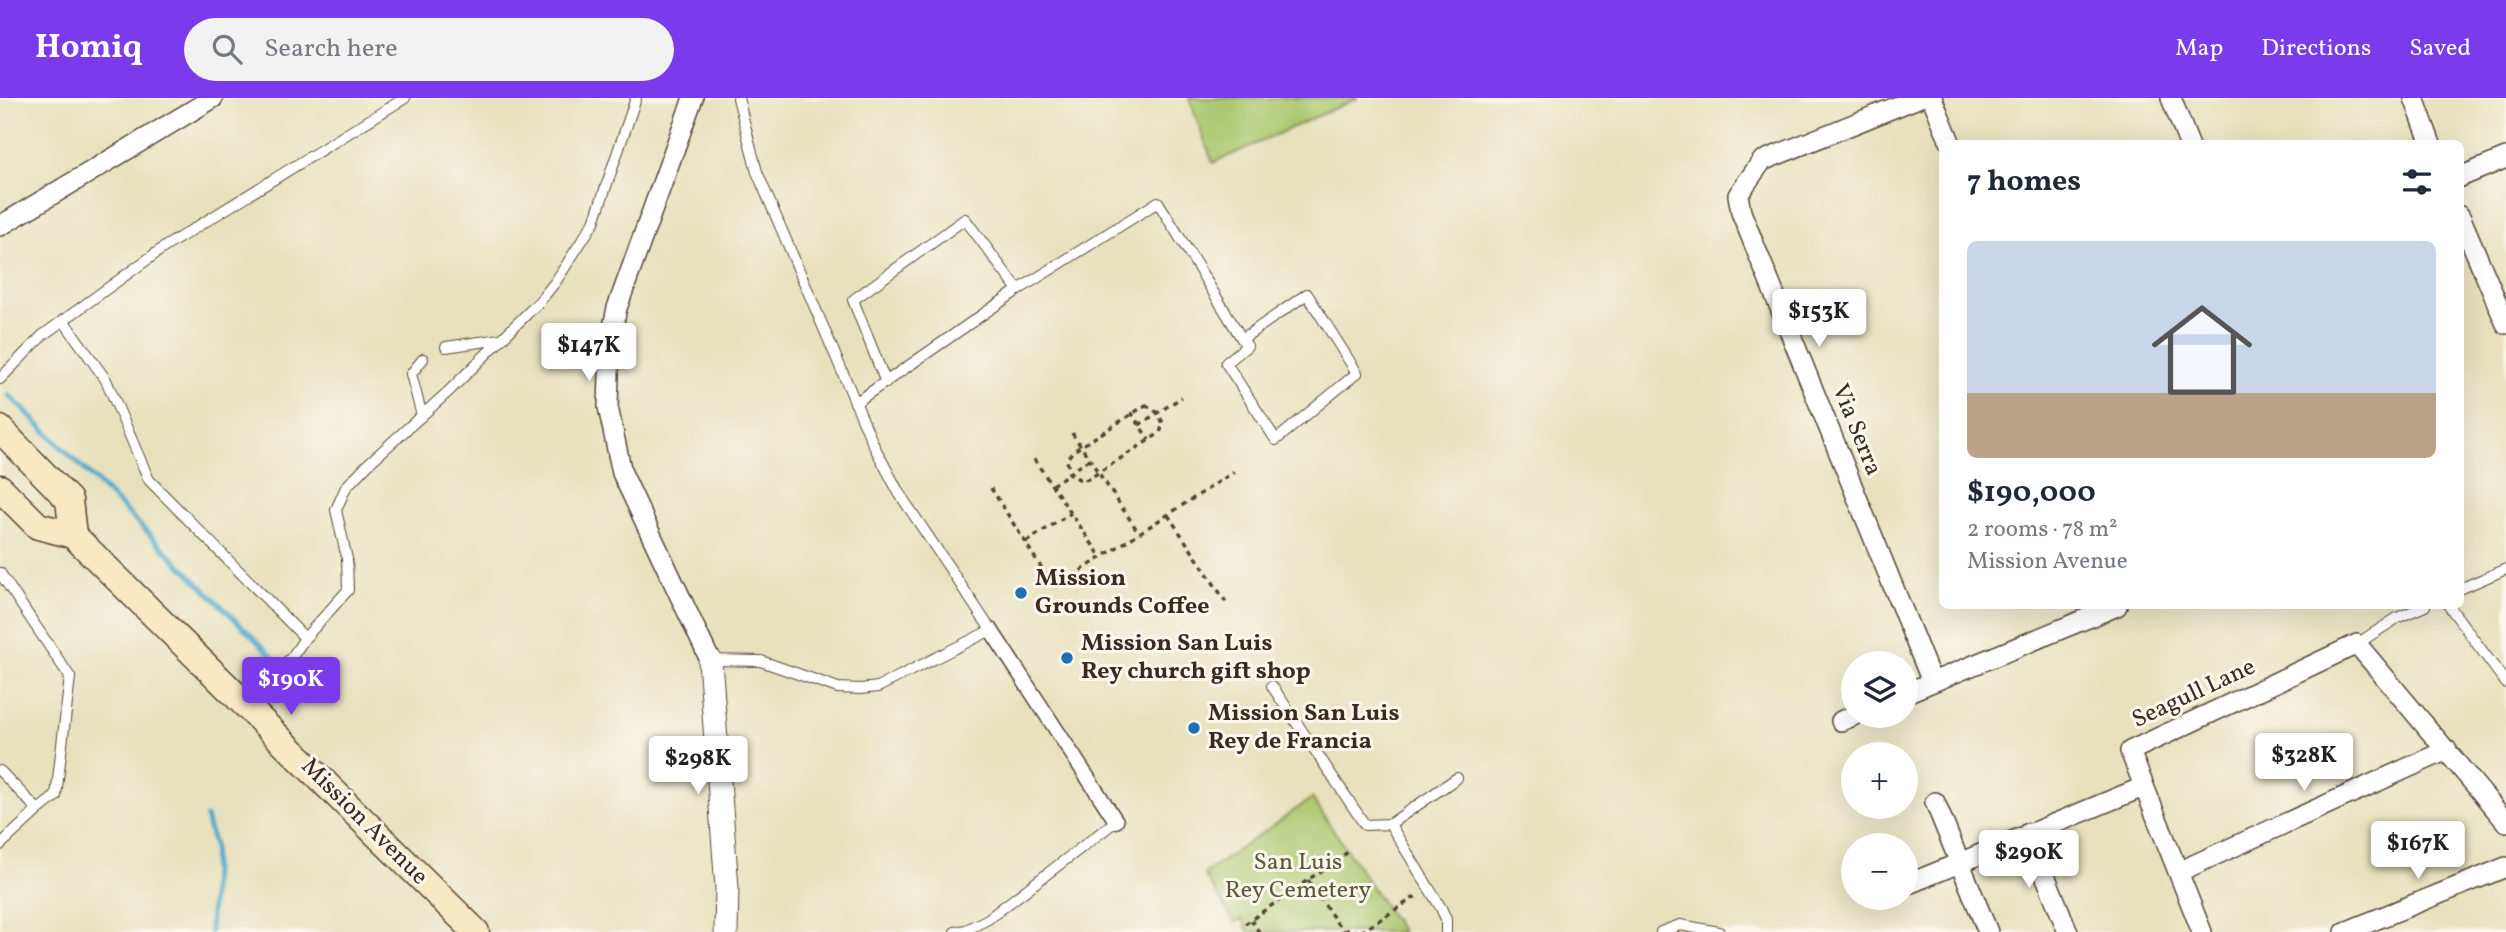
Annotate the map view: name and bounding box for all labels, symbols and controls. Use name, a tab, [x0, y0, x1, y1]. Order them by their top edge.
search box	[184, 18, 674, 81]
text: Homiq	[35, 26, 142, 72]
icon: search	[208, 30, 246, 68]
text: Search here	[264, 31, 397, 67]
text: Map	[2175, 32, 2223, 66]
text: Directions	[2261, 32, 2371, 66]
text: Saved	[2409, 32, 2471, 66]
text: 7 homes	[1967, 161, 2081, 203]
icon: filters	[2398, 163, 2436, 201]
icon: home	[2139, 287, 2265, 413]
pin: $153K	[1770, 289, 1868, 349]
text: $153K	[1788, 296, 1850, 328]
pin: $147K	[540, 324, 638, 383]
text: $147K	[557, 330, 621, 362]
street label: Via Serra	[1822, 379, 1890, 481]
text: $190,000	[1967, 472, 2096, 514]
text: 2 rooms · 78 m²	[1967, 514, 2118, 546]
text: Mission Avenue	[1967, 546, 2128, 578]
place label: Mission Grounds Coffee	[1035, 562, 1209, 624]
marker: Mission Grounds Coffee	[1013, 585, 1029, 601]
place label: Mission San Luis Rey church gift shop	[1081, 627, 1311, 689]
marker: Mission San Luis Rey church gift shop	[1059, 650, 1075, 666]
map controls	[1841, 651, 1918, 910]
button: layers	[1841, 651, 1918, 728]
street label: Seagull Lane	[2127, 651, 2261, 737]
pin: $190K	[242, 658, 340, 717]
text: $190K	[258, 664, 324, 696]
place label: Mission San Luis Rey de Francia	[1208, 697, 1400, 759]
marker: Mission San Luis Rey de Francia	[1186, 720, 1202, 736]
pin: $328K	[2255, 734, 2353, 793]
pin: $298K	[649, 736, 747, 796]
text: $328K	[2271, 740, 2337, 772]
button: +	[1841, 742, 1918, 819]
text: $298K	[665, 743, 731, 775]
street label: Mission Avenue	[293, 751, 435, 893]
pin: $167K	[2369, 822, 2467, 881]
text: $167K	[2387, 828, 2449, 860]
pin: $290K	[1980, 830, 2078, 890]
button: −	[1841, 833, 1918, 910]
text: $290K	[1995, 837, 2063, 869]
park label: San Luis Rey Cemetery	[1225, 846, 1371, 908]

